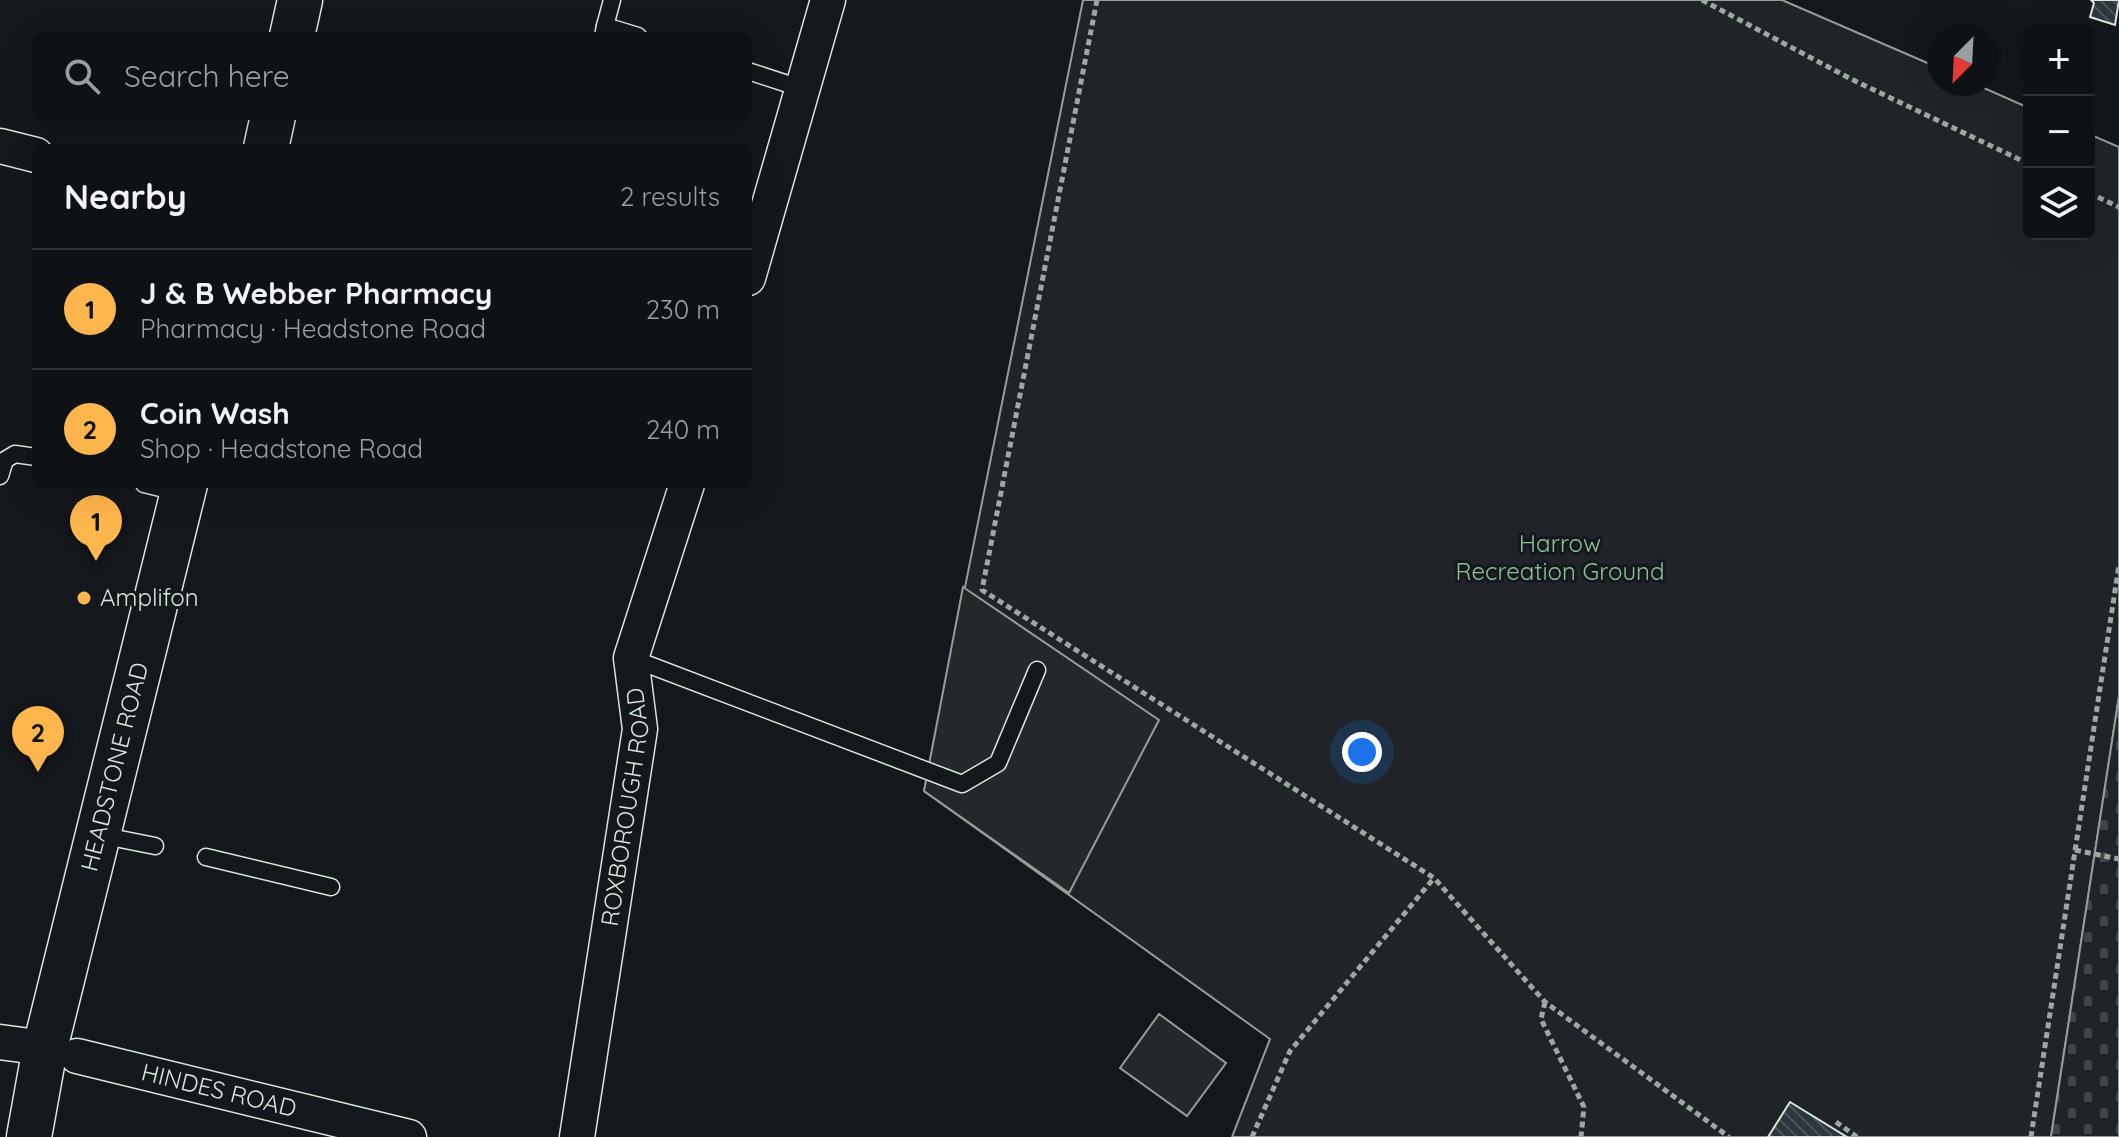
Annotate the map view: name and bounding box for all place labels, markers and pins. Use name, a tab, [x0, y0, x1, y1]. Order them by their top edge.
pin: 1	[70, 495, 122, 561]
place label: Amplifon	[100, 582, 199, 612]
marker: Amplifon	[75, 589, 93, 607]
pin: 2	[12, 706, 64, 772]

